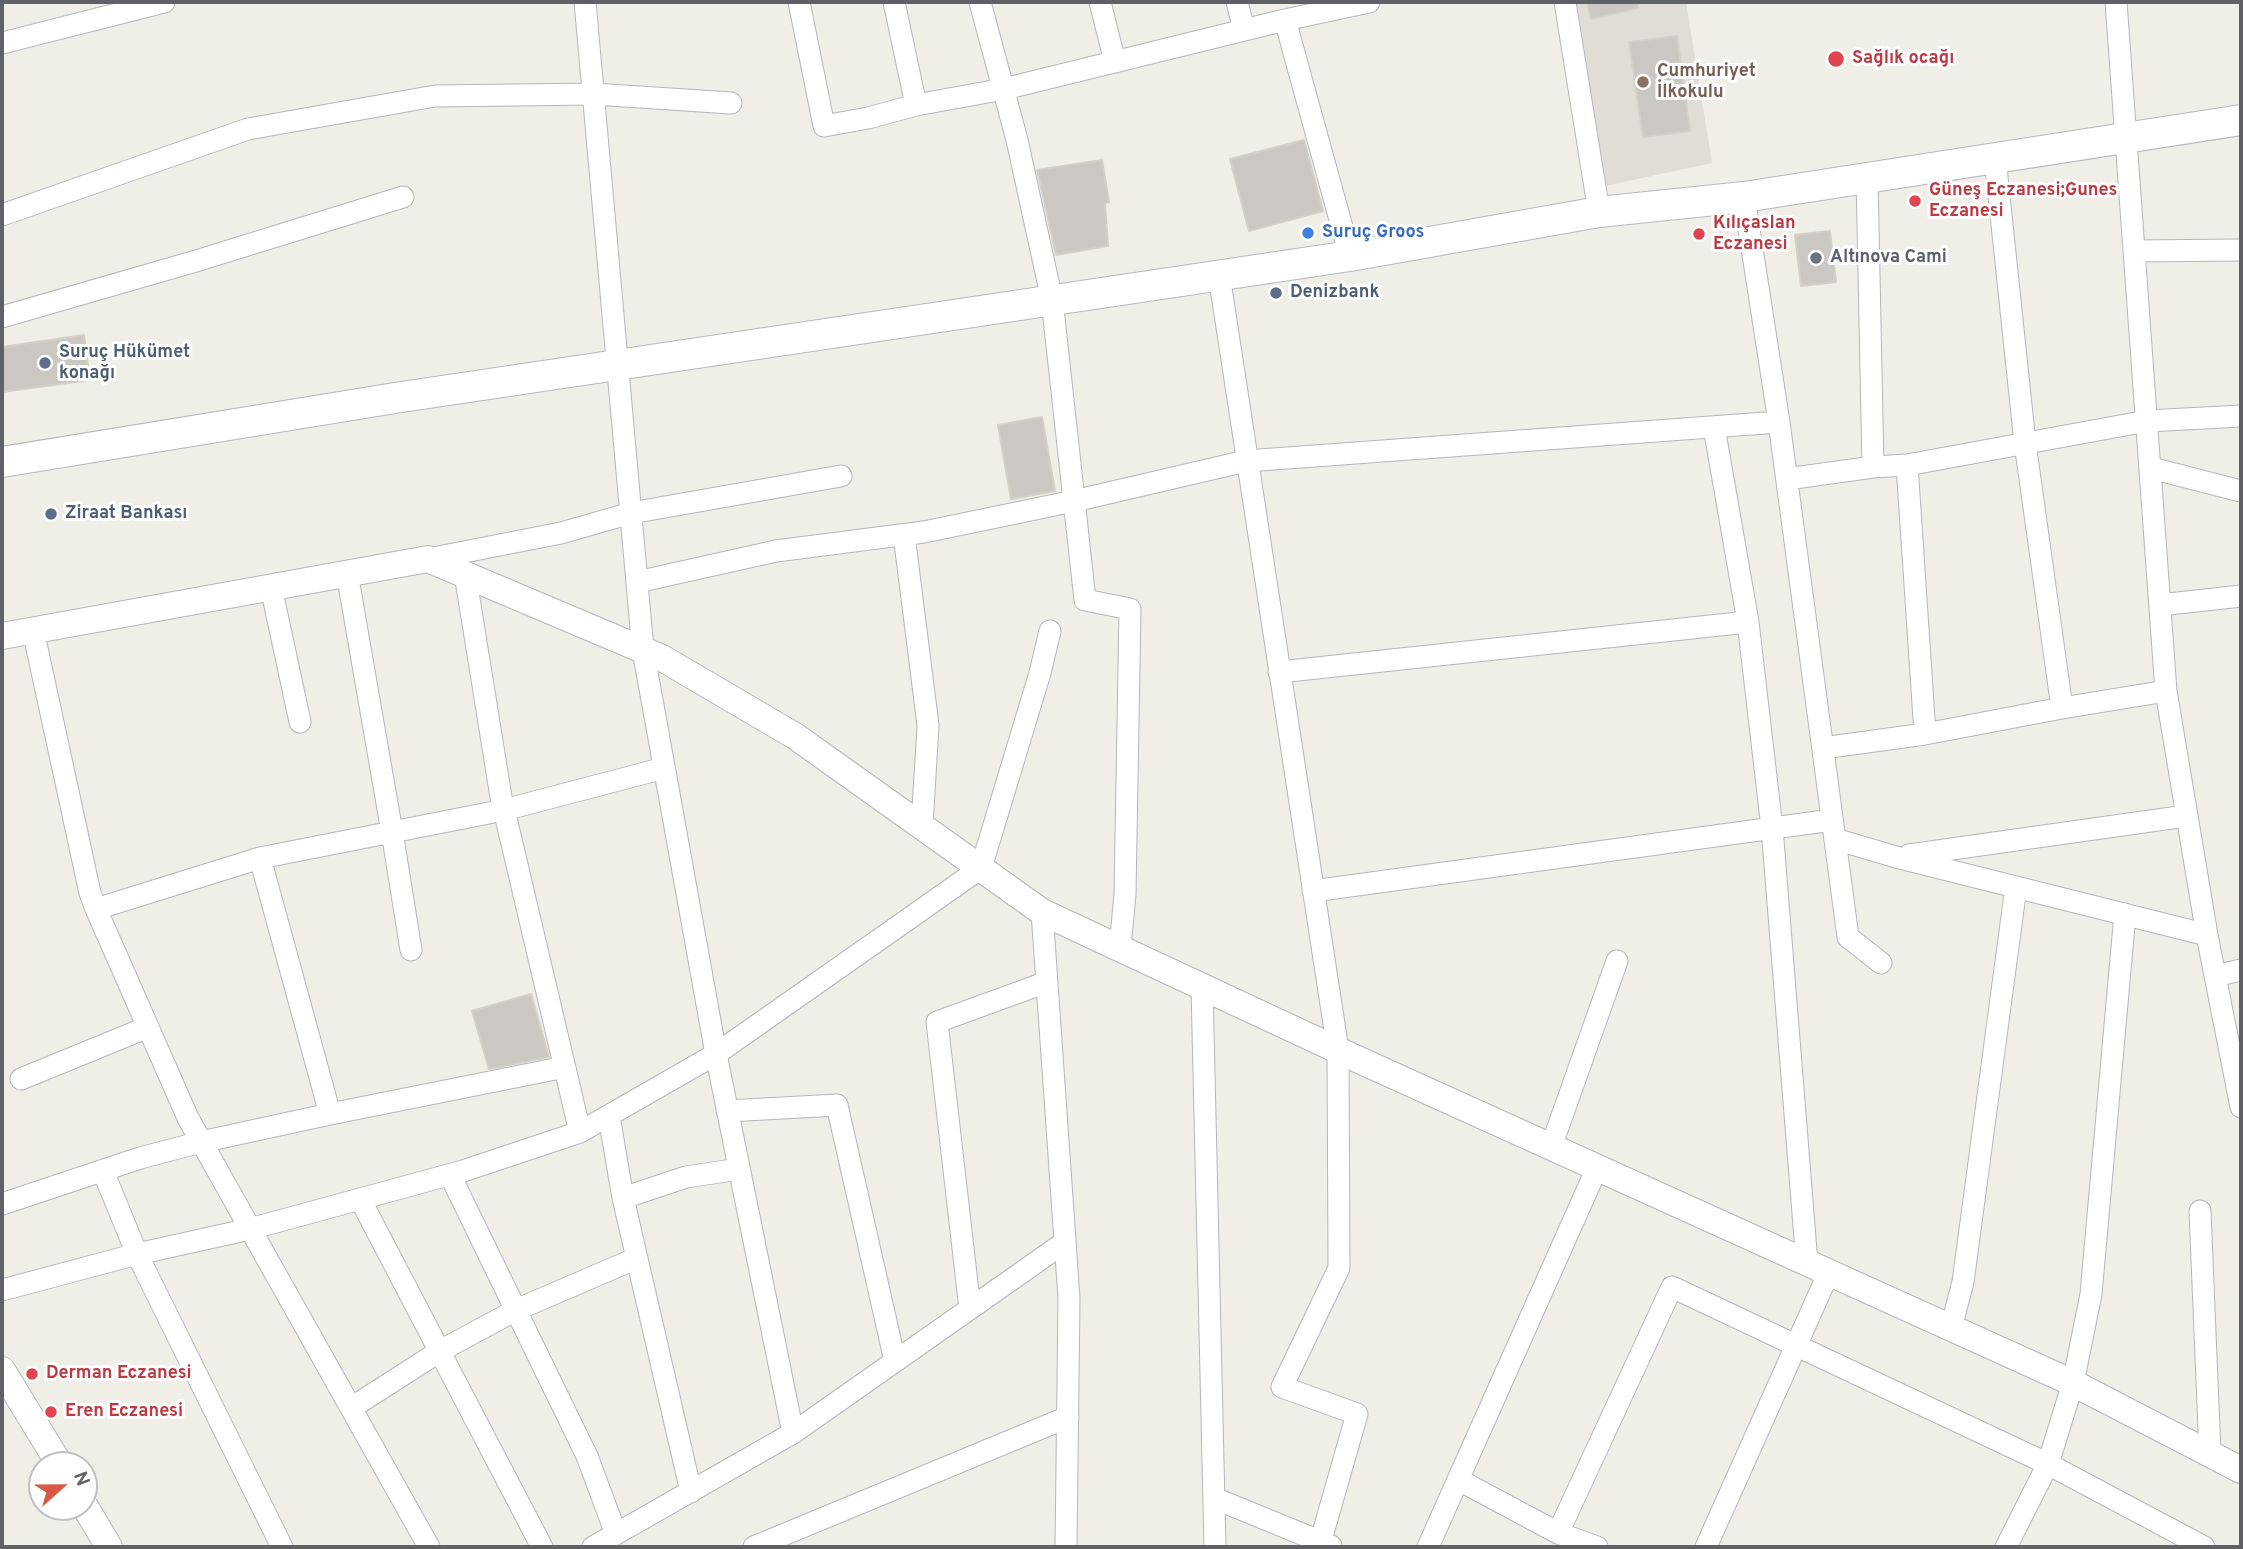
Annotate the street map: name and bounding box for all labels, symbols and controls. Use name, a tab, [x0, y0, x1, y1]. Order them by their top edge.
place label: Sağlık ocağı	[1852, 48, 1954, 70]
marker: Sağlık ocağı	[1826, 49, 1846, 69]
place label: Cumhuriyet İlkokulu	[1657, 61, 1756, 104]
marker: Cumhuriyet İlkokulu	[1635, 74, 1651, 90]
place label: Güneş Eczanesi;Gunes Eczanesi	[1929, 180, 2117, 222]
marker: Güneş Eczanesi;Gunes Eczanesi	[1907, 193, 1923, 209]
place label: Kılıçaslan Eczanesi	[1713, 213, 1796, 256]
place label: Suruç Groos	[1322, 222, 1424, 244]
marker: Suruç Groos	[1300, 225, 1316, 241]
marker: Kılıçaslan Eczanesi	[1691, 226, 1707, 242]
place label: Altınova Cami	[1830, 247, 1947, 269]
marker: Altınova Cami	[1808, 250, 1824, 266]
place label: Denizbank	[1290, 282, 1379, 304]
marker: Denizbank	[1268, 285, 1284, 301]
place label: Suruç Hükümet konağı	[59, 342, 190, 384]
marker: Suruç Hükümet konağı	[37, 355, 53, 371]
place label: Ziraat Bankası	[65, 503, 187, 525]
marker: Ziraat Bankası	[43, 506, 59, 522]
place label: Derman Eczanesi	[46, 1363, 192, 1385]
marker: Derman Eczanesi	[24, 1366, 40, 1382]
place label: Eren Eczanesi	[65, 1401, 183, 1423]
marker: Eren Eczanesi	[43, 1404, 59, 1420]
north arrow	[28, 1451, 98, 1521]
text: N	[67, 1469, 94, 1490]

